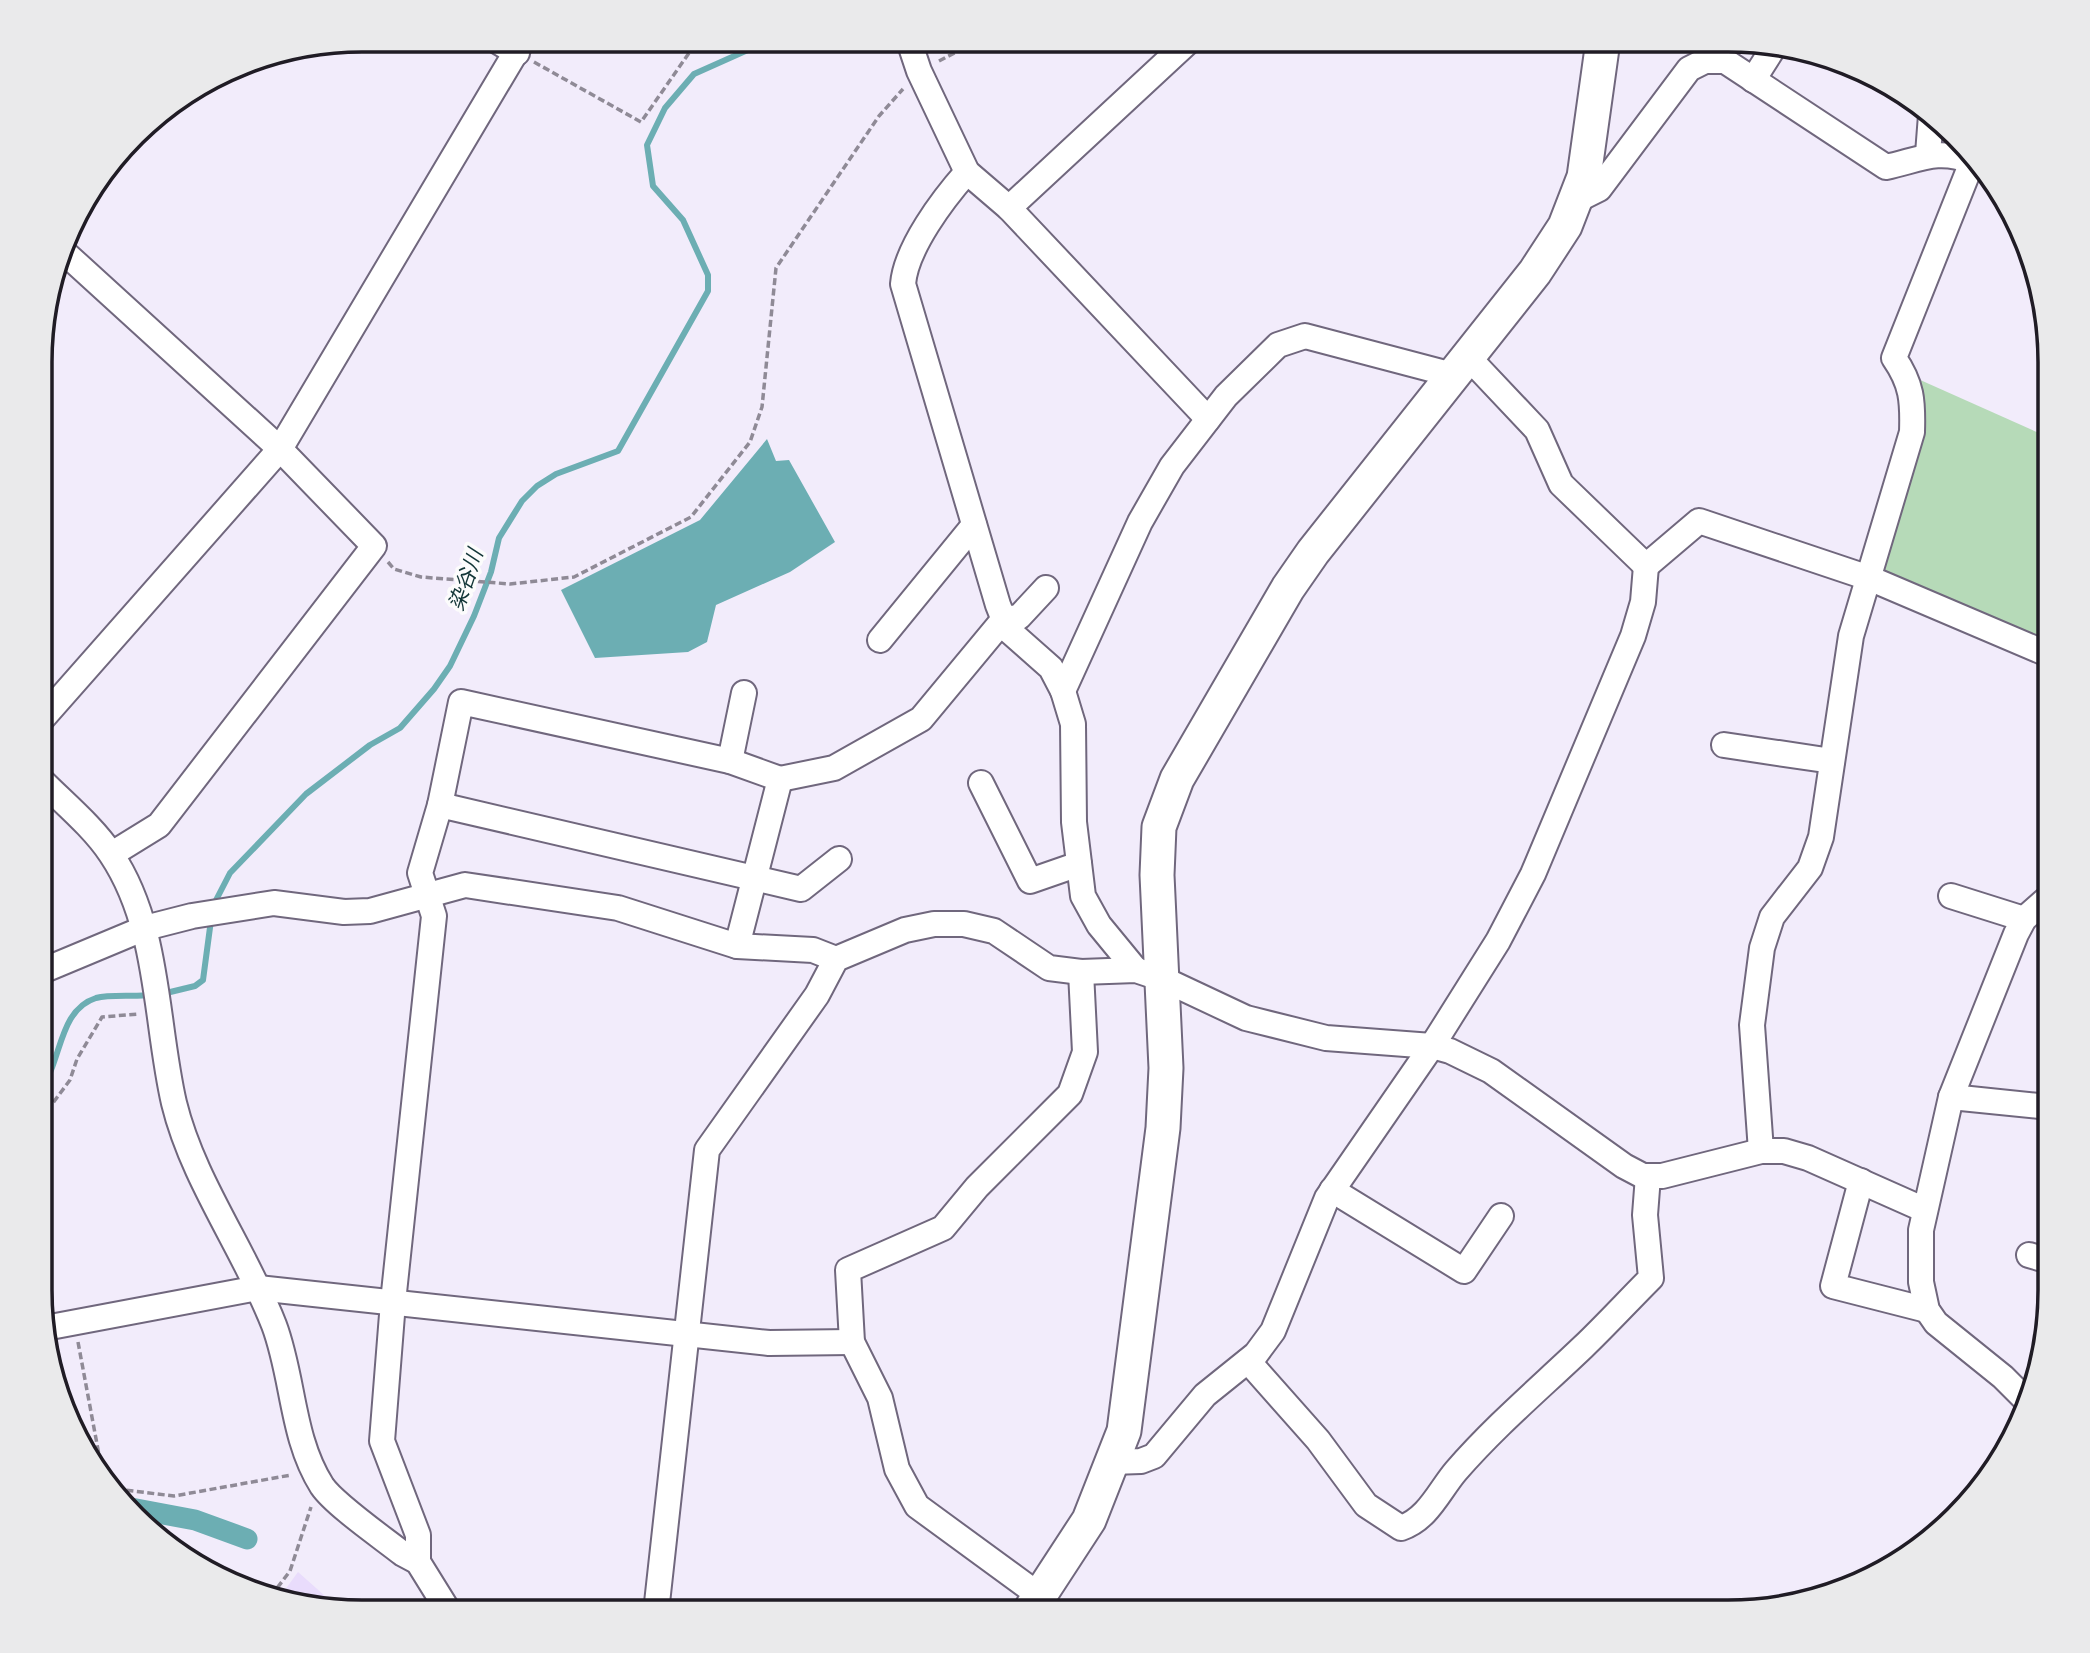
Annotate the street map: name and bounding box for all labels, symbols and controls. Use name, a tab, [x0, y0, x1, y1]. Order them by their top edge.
water label: 染谷川	[444, 544, 488, 614]

